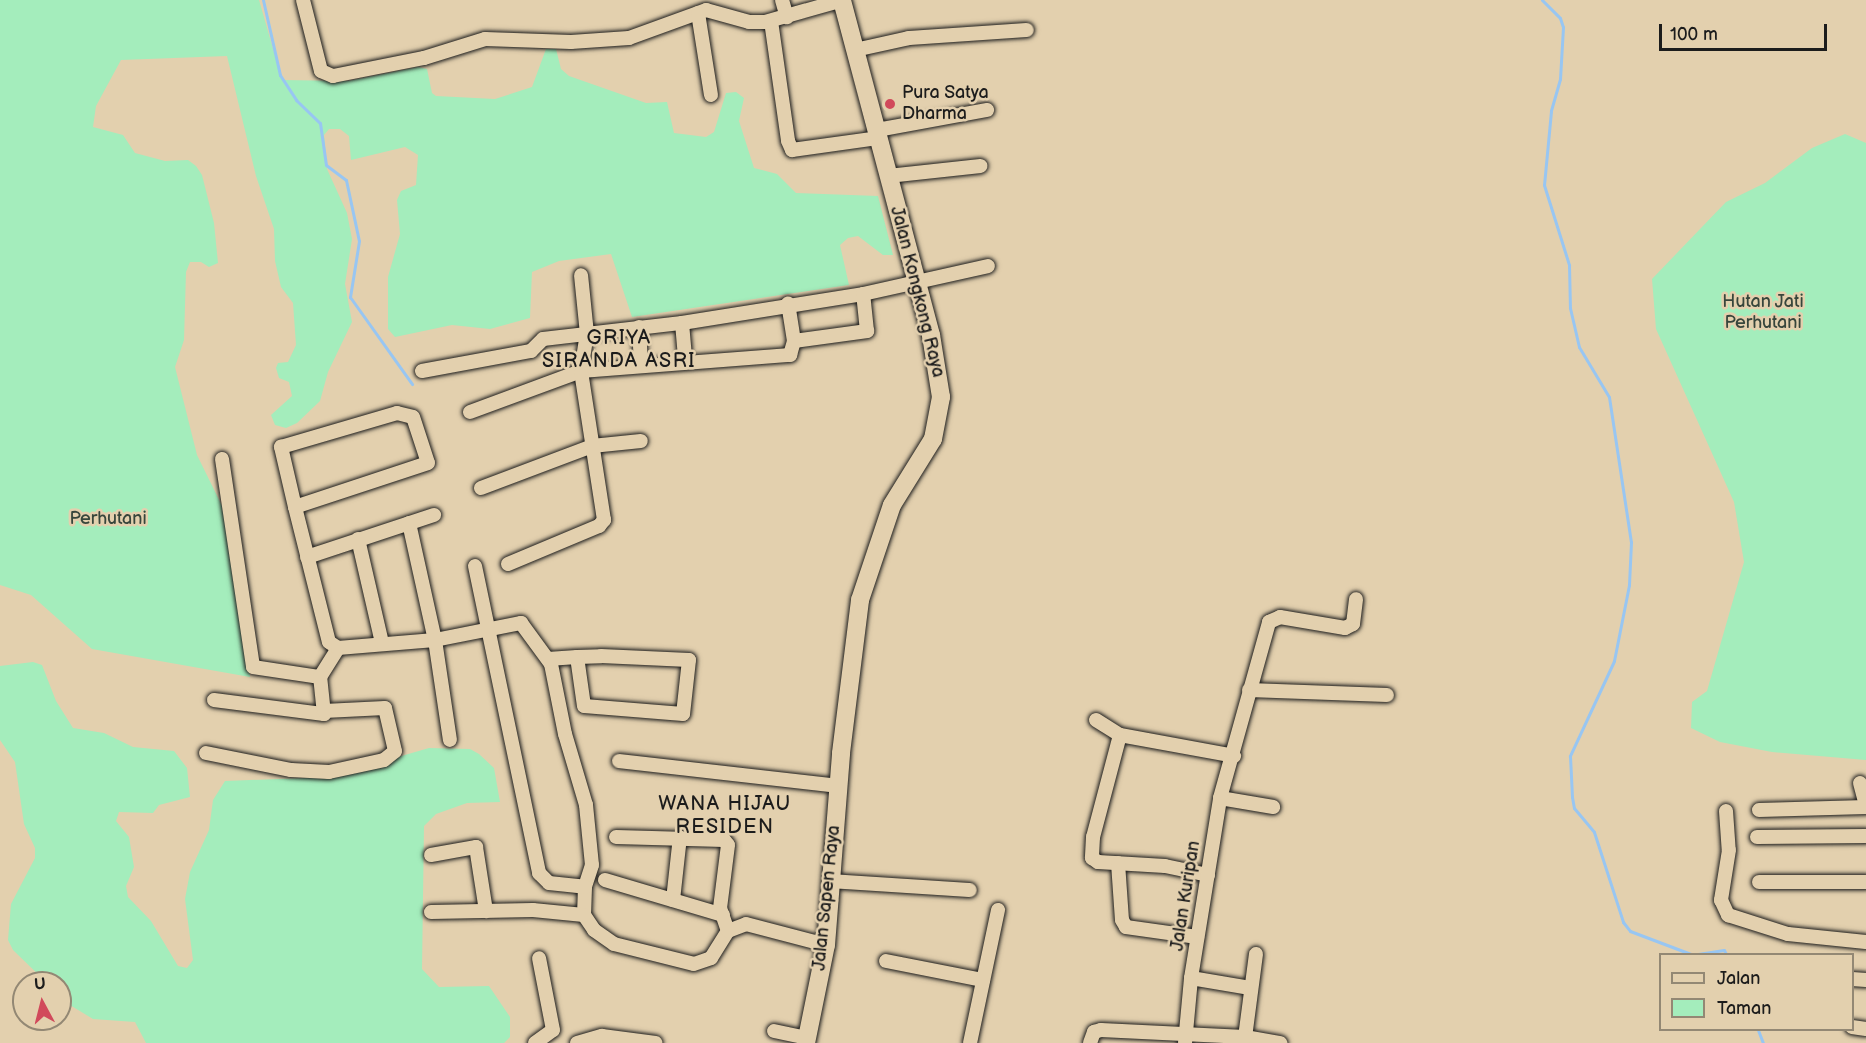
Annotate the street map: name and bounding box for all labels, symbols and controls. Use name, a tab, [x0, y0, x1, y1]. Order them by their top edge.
scale bar	[1662, 12, 1830, 50]
text: 100 m	[1670, 24, 1718, 45]
place label: Pura Satya Dharma	[902, 83, 989, 125]
marker: Pura Satya Dharma	[883, 97, 897, 111]
street label: Jalan Kongkong Raya	[885, 204, 949, 380]
park label: Hutan Jati Perhutani	[1722, 292, 1804, 334]
district label: GRIYA SIRANDA ASRI	[542, 326, 696, 373]
park label: Perhutani	[69, 508, 147, 530]
district label: WANA HIJAU RESIDEN	[658, 792, 792, 839]
street label: Jalan Sapen Raya	[809, 824, 845, 972]
street label: Jalan Kuripan	[1167, 839, 1205, 953]
legend	[1659, 953, 1854, 1031]
text: Jalan	[1717, 968, 1760, 989]
north arrow	[12, 971, 72, 1031]
text: U	[33, 974, 47, 995]
text: Taman	[1717, 998, 1771, 1019]

